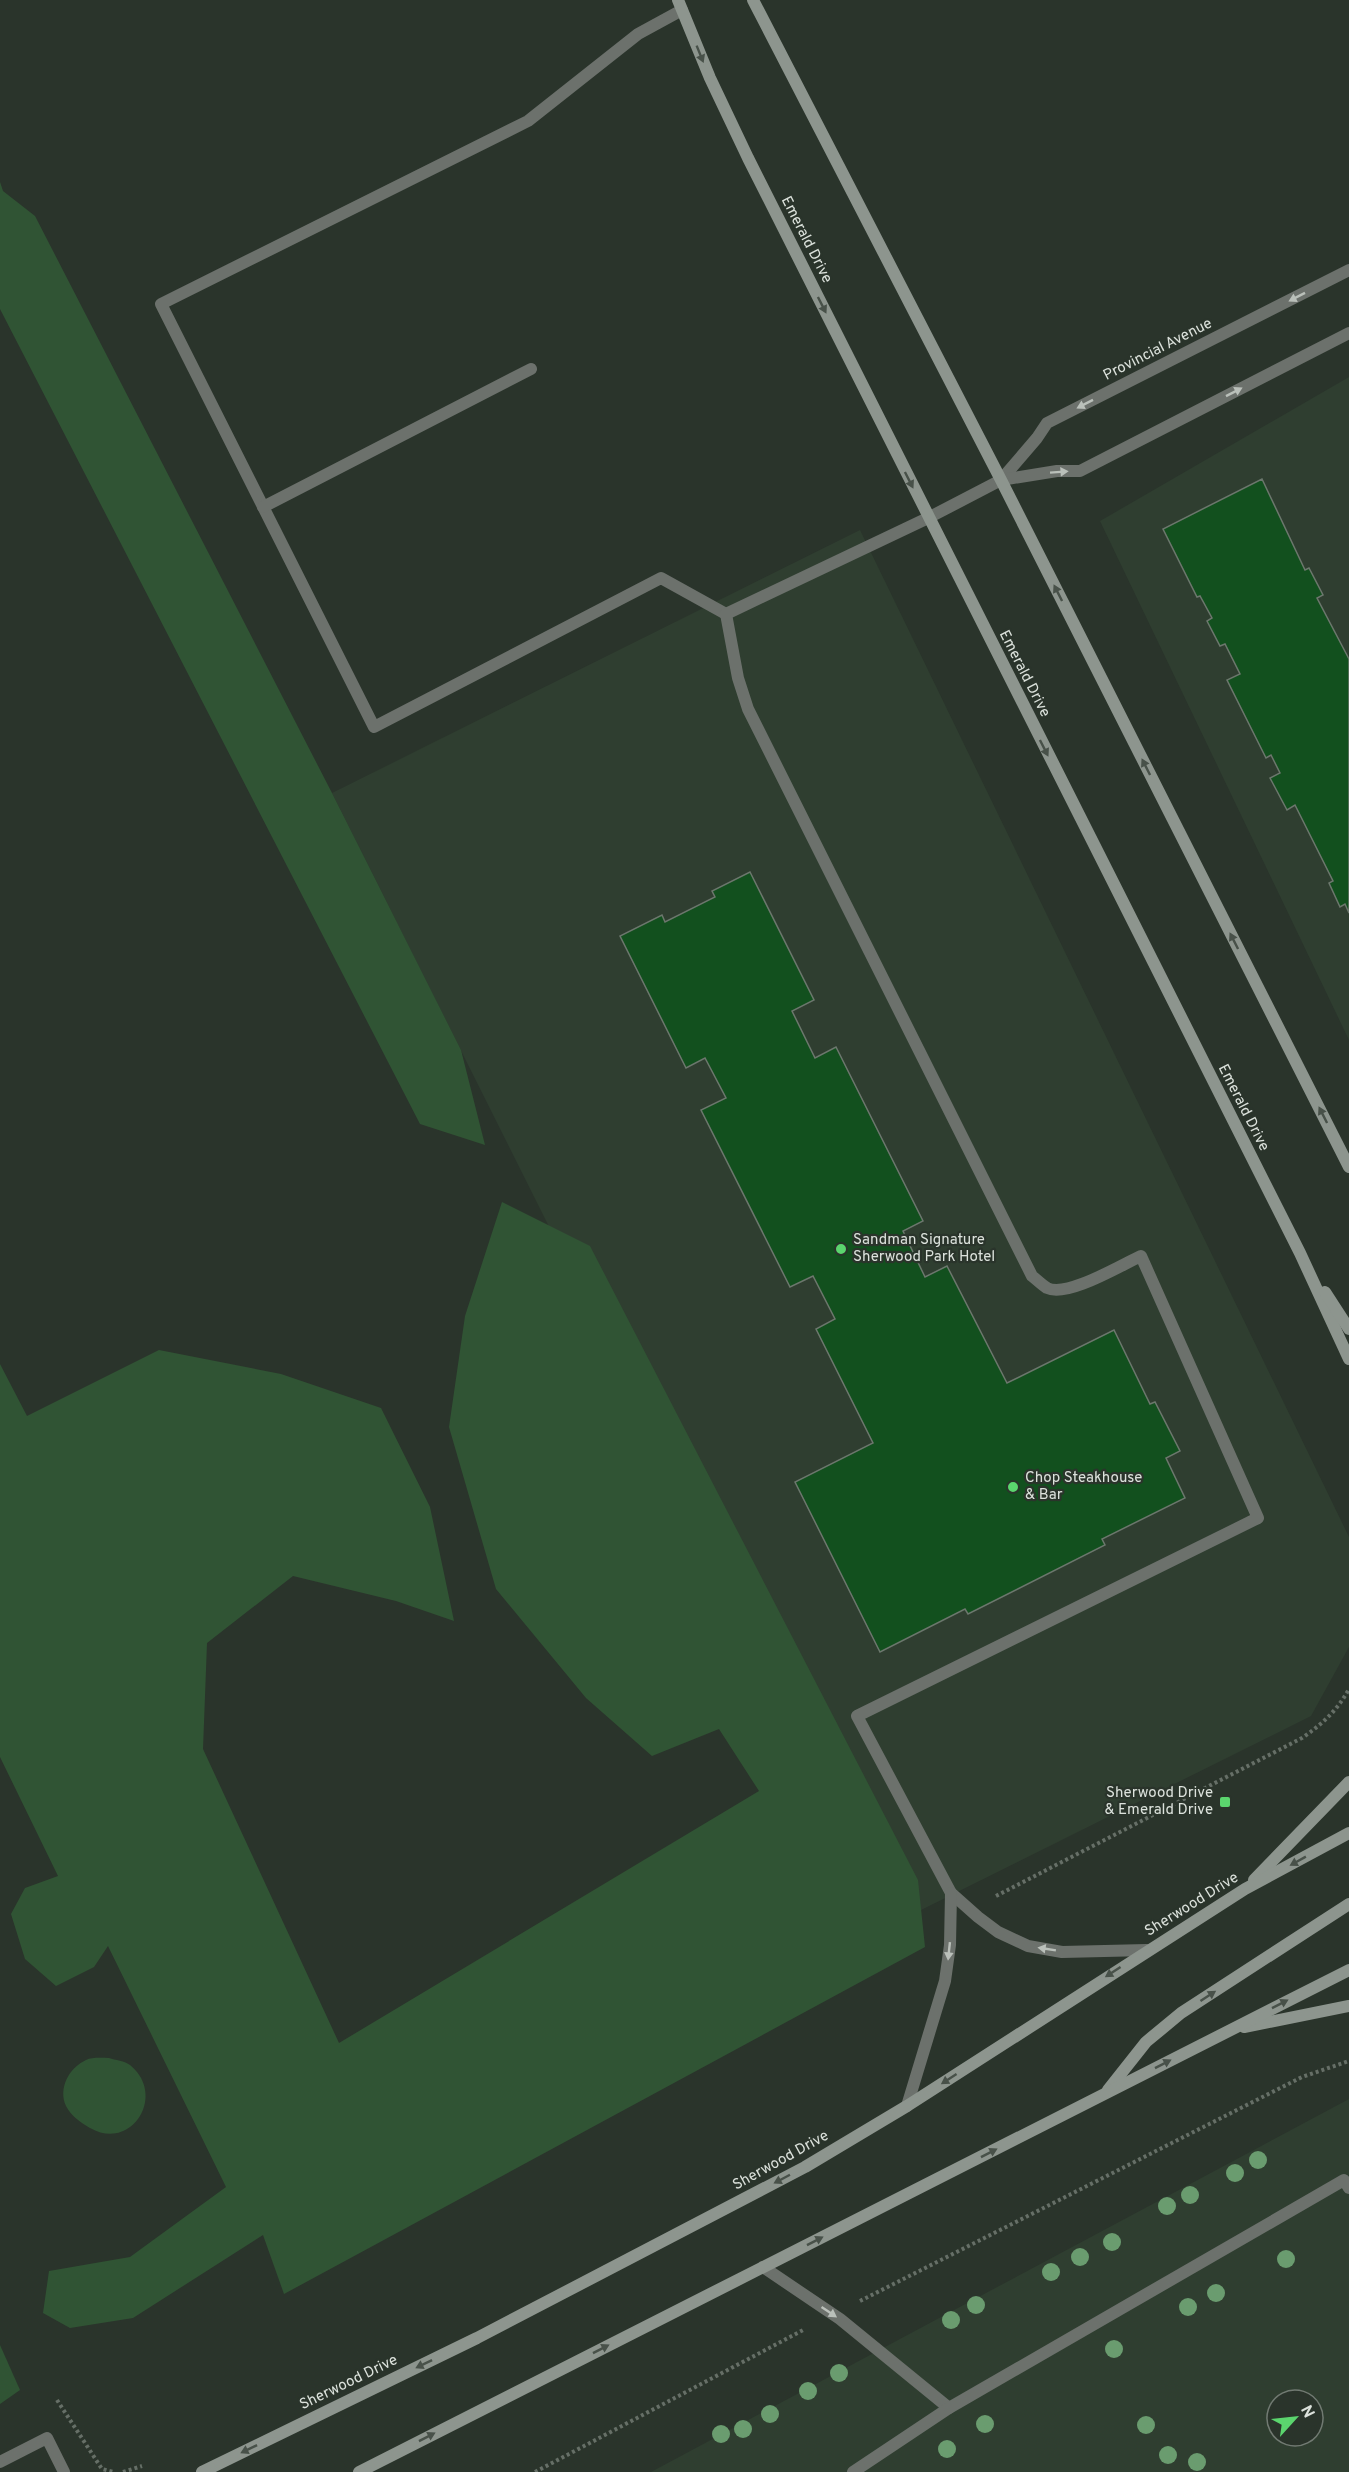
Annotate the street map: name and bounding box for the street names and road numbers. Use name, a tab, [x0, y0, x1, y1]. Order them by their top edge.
street label: Emerald Drive	[776, 193, 836, 287]
street label: Provincial Avenue	[1100, 314, 1216, 386]
street label: Emerald Drive	[994, 627, 1054, 721]
street label: Emerald Drive	[1213, 1061, 1273, 1155]
street label: Sherwood Drive	[1142, 1869, 1242, 1941]
street label: Sherwood Drive	[730, 2127, 832, 2195]
street label: Sherwood Drive	[297, 2351, 401, 2415]

